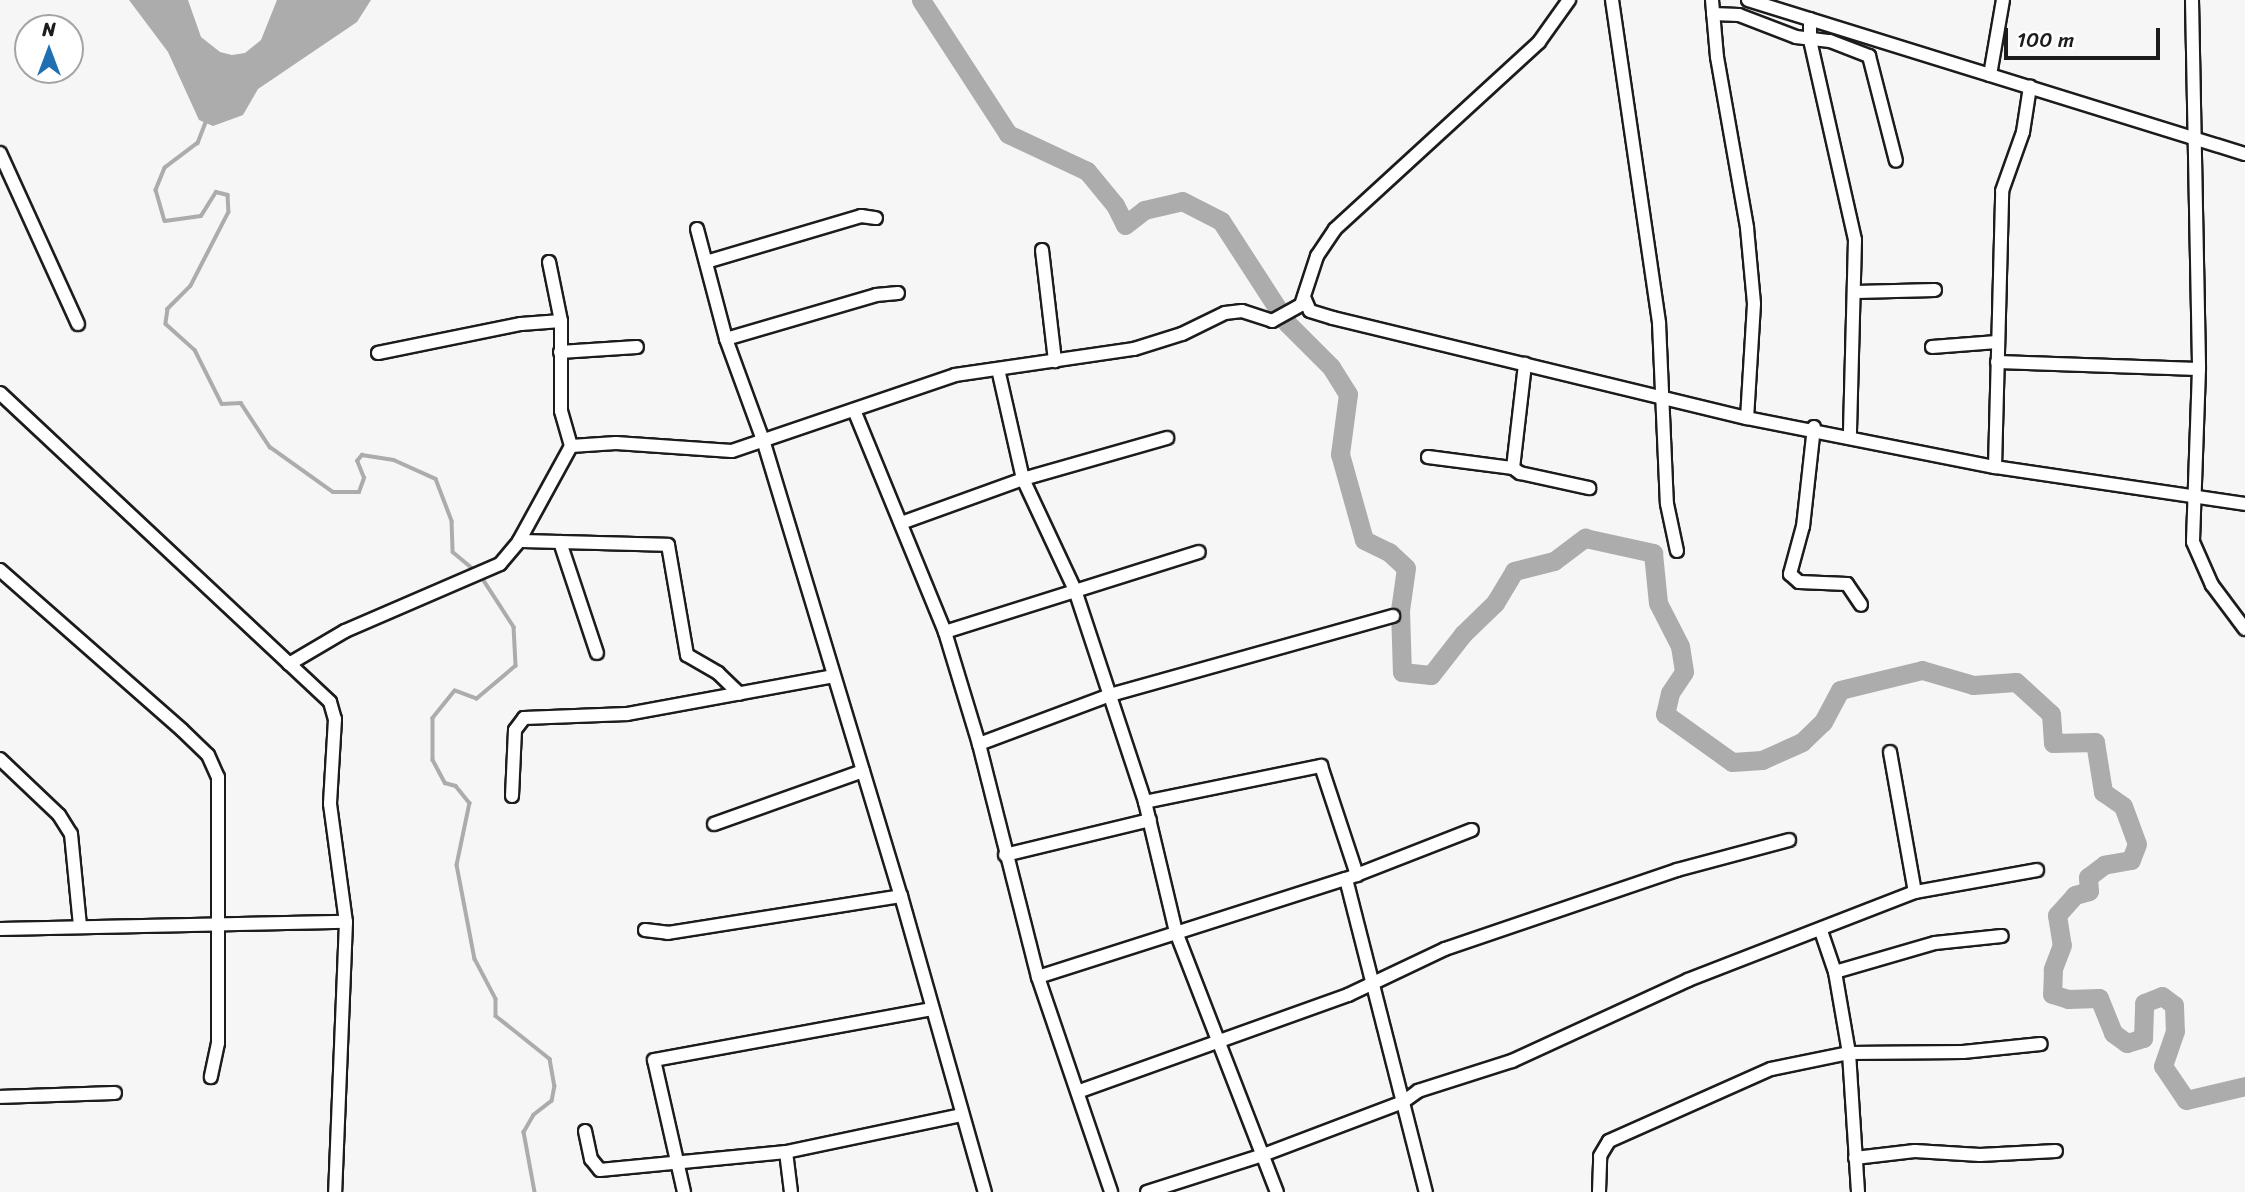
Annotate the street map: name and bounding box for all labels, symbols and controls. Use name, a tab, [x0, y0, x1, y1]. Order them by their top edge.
text: N	[42, 13, 56, 46]
north arrow	[14, 14, 84, 84]
scale bar	[2007, 14, 2163, 58]
text: 100 m	[2017, 21, 2074, 59]

